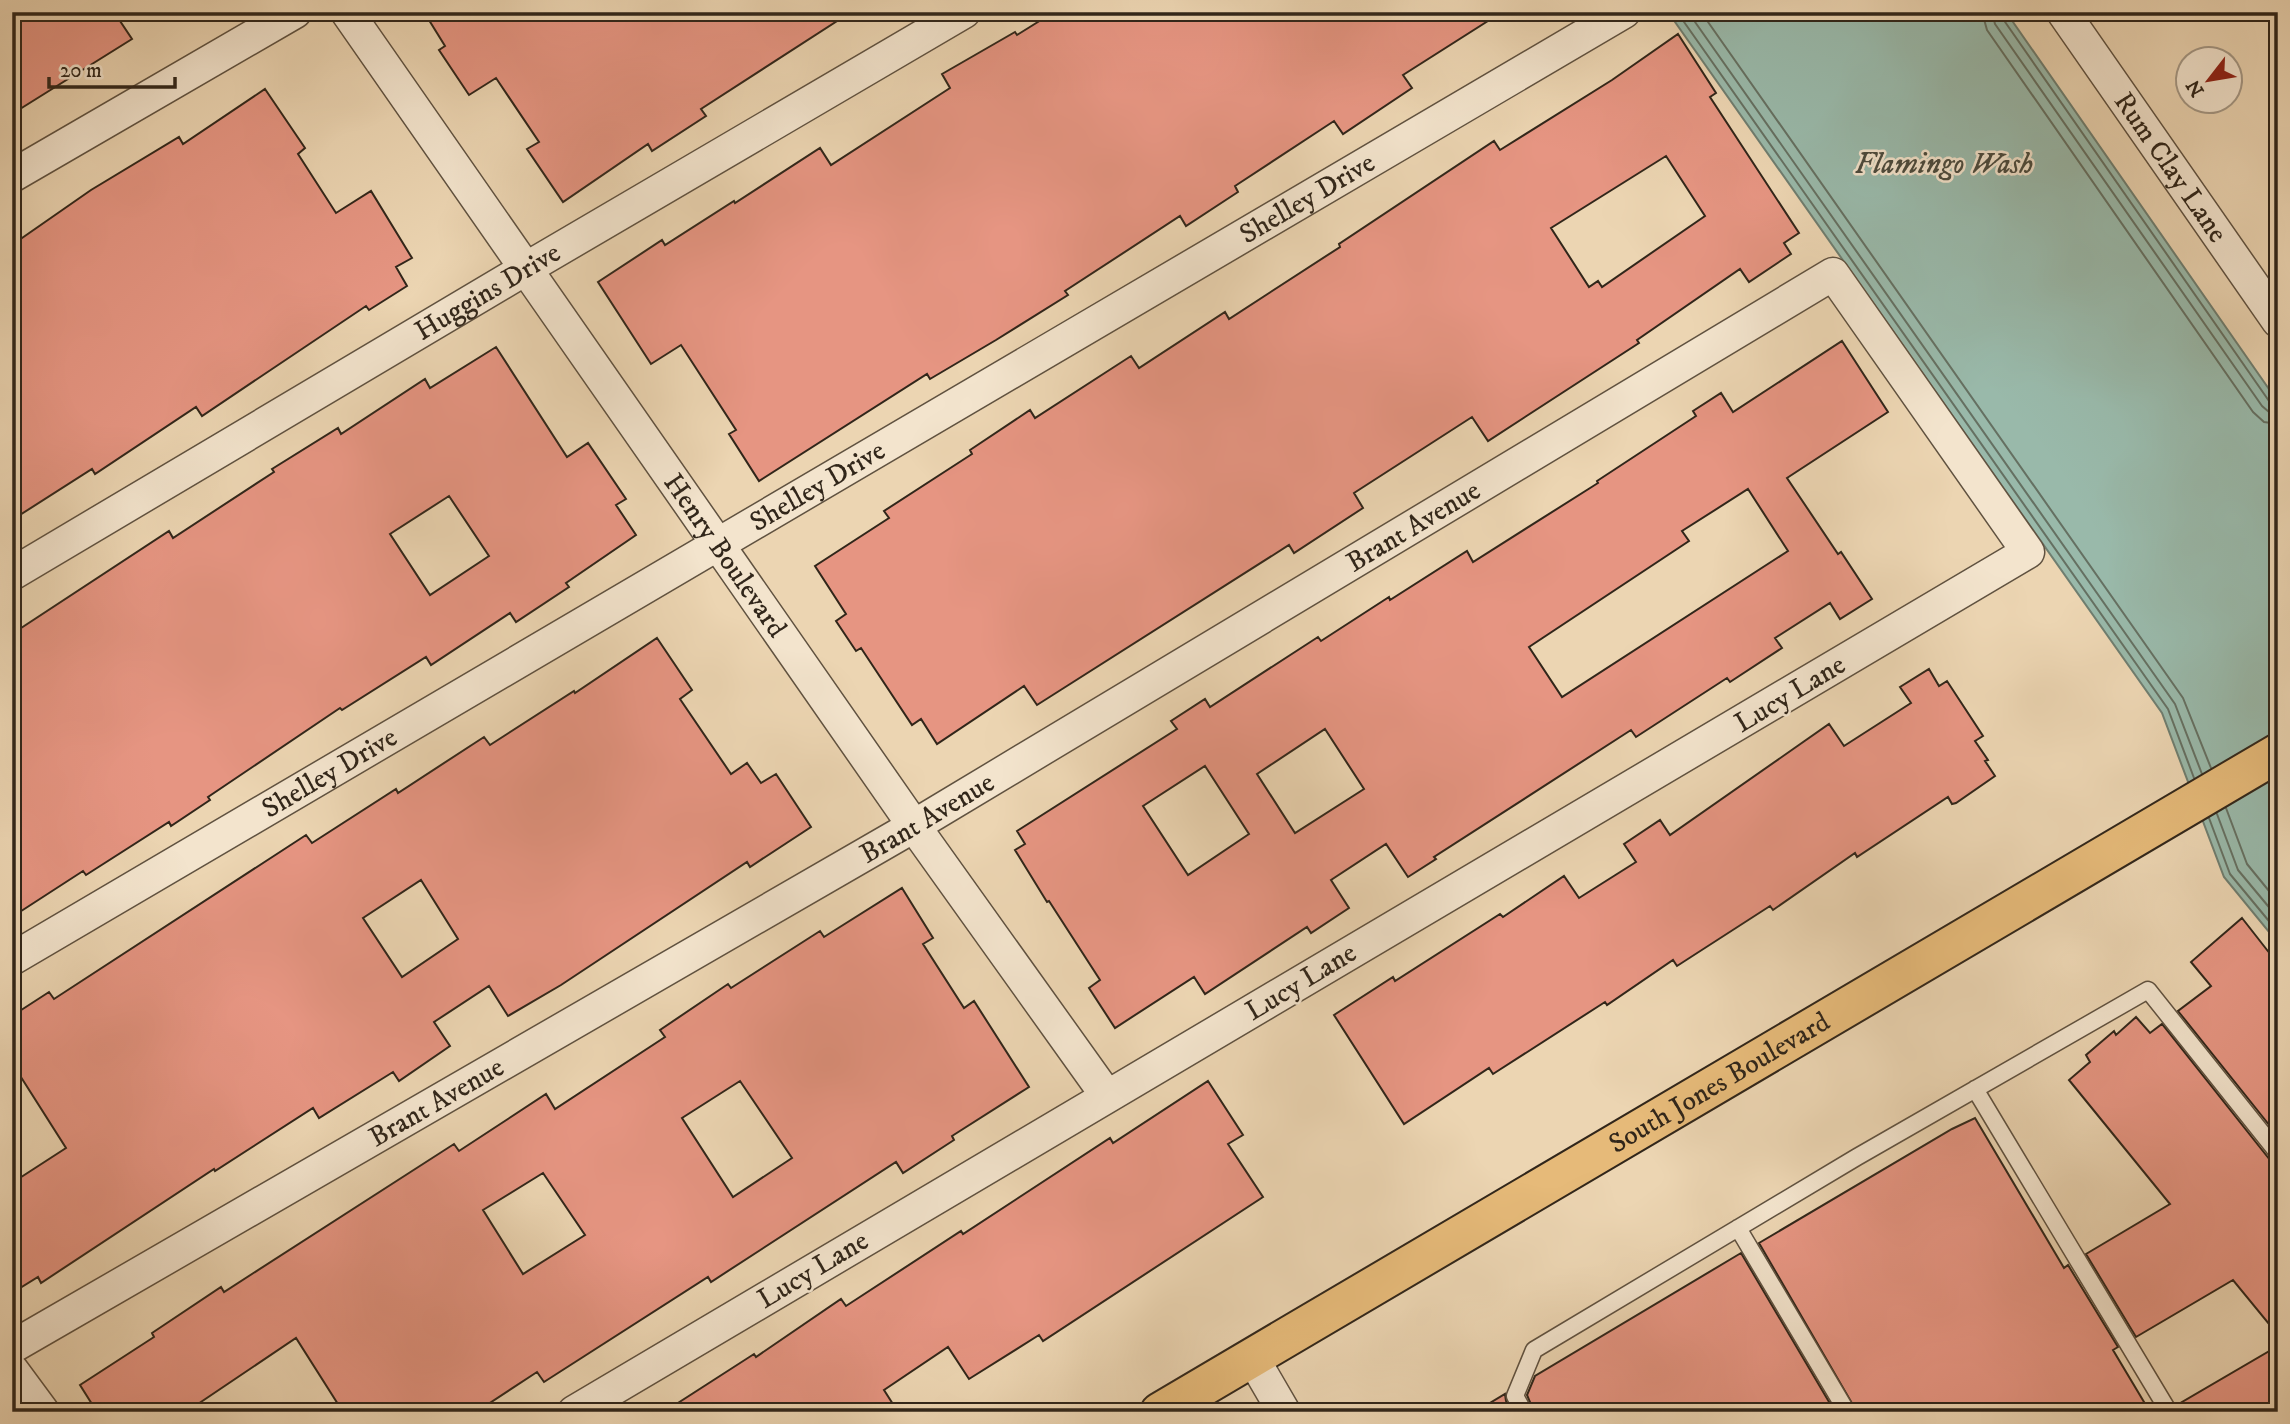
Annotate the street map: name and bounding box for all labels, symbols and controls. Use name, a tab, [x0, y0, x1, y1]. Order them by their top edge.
scale bar	[49, 46, 175, 90]
north arrow	[2174, 46, 2244, 116]
text: 20 m	[60, 58, 102, 84]
text: N	[2182, 75, 2210, 101]
street label: Rum Clay Lane	[2106, 85, 2235, 249]
street label: Shelley Drive	[1233, 145, 1381, 252]
water label: Flamingo Wash	[1855, 146, 2033, 183]
street label: Huggins Drive	[408, 235, 567, 348]
street label: Shelley Drive	[743, 433, 891, 539]
street label: Henry Boulevard	[656, 466, 795, 644]
street label: Brant Avenue	[1340, 472, 1487, 580]
street label: Lucy Lane	[1728, 647, 1852, 741]
street label: Shelley Drive	[255, 719, 403, 826]
street label: Brant Avenue	[854, 764, 1001, 871]
street label: Lucy Lane	[1239, 935, 1363, 1029]
street label: South Jones Boulevard	[1602, 1004, 1836, 1161]
street label: Brant Avenue	[363, 1049, 510, 1155]
street label: Lucy Lane	[751, 1223, 875, 1317]

